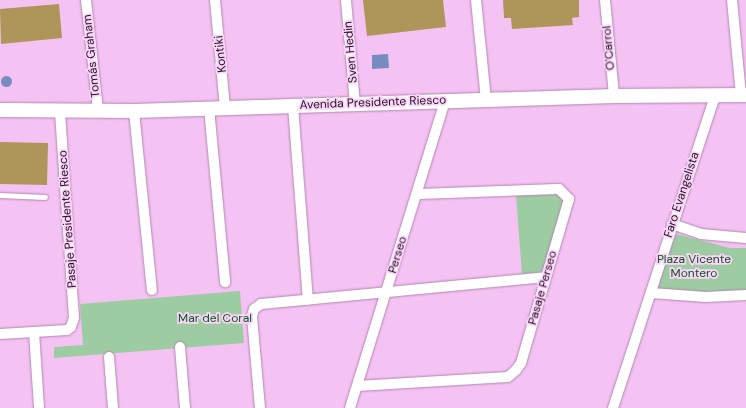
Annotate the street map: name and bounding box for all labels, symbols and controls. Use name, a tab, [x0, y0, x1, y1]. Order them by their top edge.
street label: Tomás Graham	[80, 14, 104, 98]
street label: Sven Hedin	[341, 20, 361, 84]
street label: O'Carrol	[600, 25, 618, 71]
street label: Kontiki	[212, 35, 230, 73]
street label: Avenida Presidente Riesco	[299, 93, 447, 113]
street label: Pasaje Presidente Riesco	[56, 150, 80, 288]
street label: Faro Evangelista	[661, 150, 703, 240]
street label: Perseo	[386, 235, 410, 275]
street label: Pasaje Perseo	[526, 249, 560, 327]
park label: Plaza Vicente Montero	[657, 253, 731, 281]
park label: Mar del Coral	[178, 312, 252, 326]

